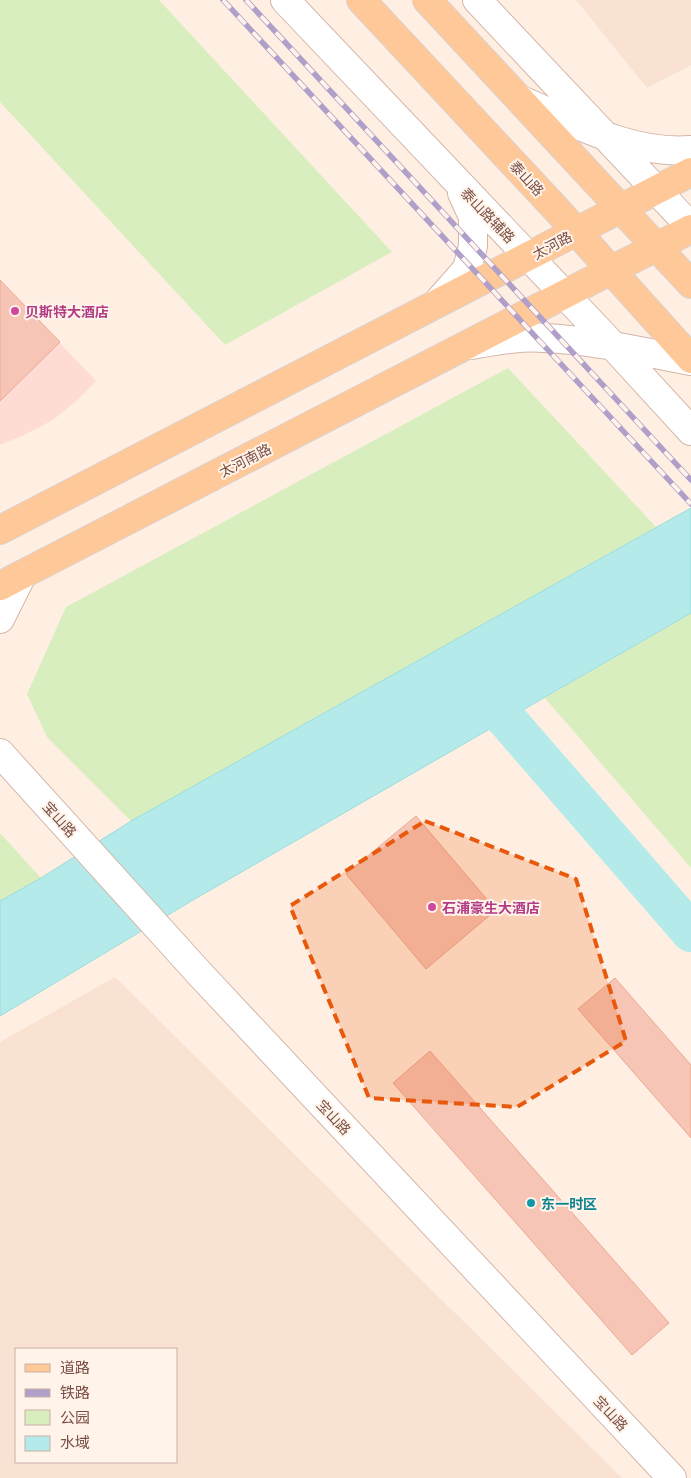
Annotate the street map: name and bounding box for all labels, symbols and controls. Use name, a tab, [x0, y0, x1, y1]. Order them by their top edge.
street label: 泰山路	[506, 156, 548, 200]
street label: 泰山路辅路	[457, 183, 519, 247]
street label: 太河路	[529, 227, 575, 263]
place label: 贝斯特大酒店	[25, 302, 109, 321]
marker: 贝斯特大酒店	[9, 305, 21, 317]
street label: 太河南路	[216, 439, 274, 481]
street label: 宝山路	[39, 797, 81, 841]
place label: 石浦豪生大酒店	[442, 898, 540, 917]
marker: 石浦豪生大酒店	[426, 901, 438, 913]
street label: 宝山路	[313, 1095, 355, 1139]
place label: 东一时区	[541, 1194, 597, 1213]
marker: 东一时区	[525, 1197, 537, 1209]
legend	[15, 1348, 178, 1463]
text: 道路	[60, 1357, 90, 1377]
text: 铁路	[60, 1382, 90, 1402]
street label: 宝山路	[590, 1391, 632, 1435]
text: 公园	[60, 1407, 90, 1427]
text: 水域	[60, 1432, 90, 1452]

